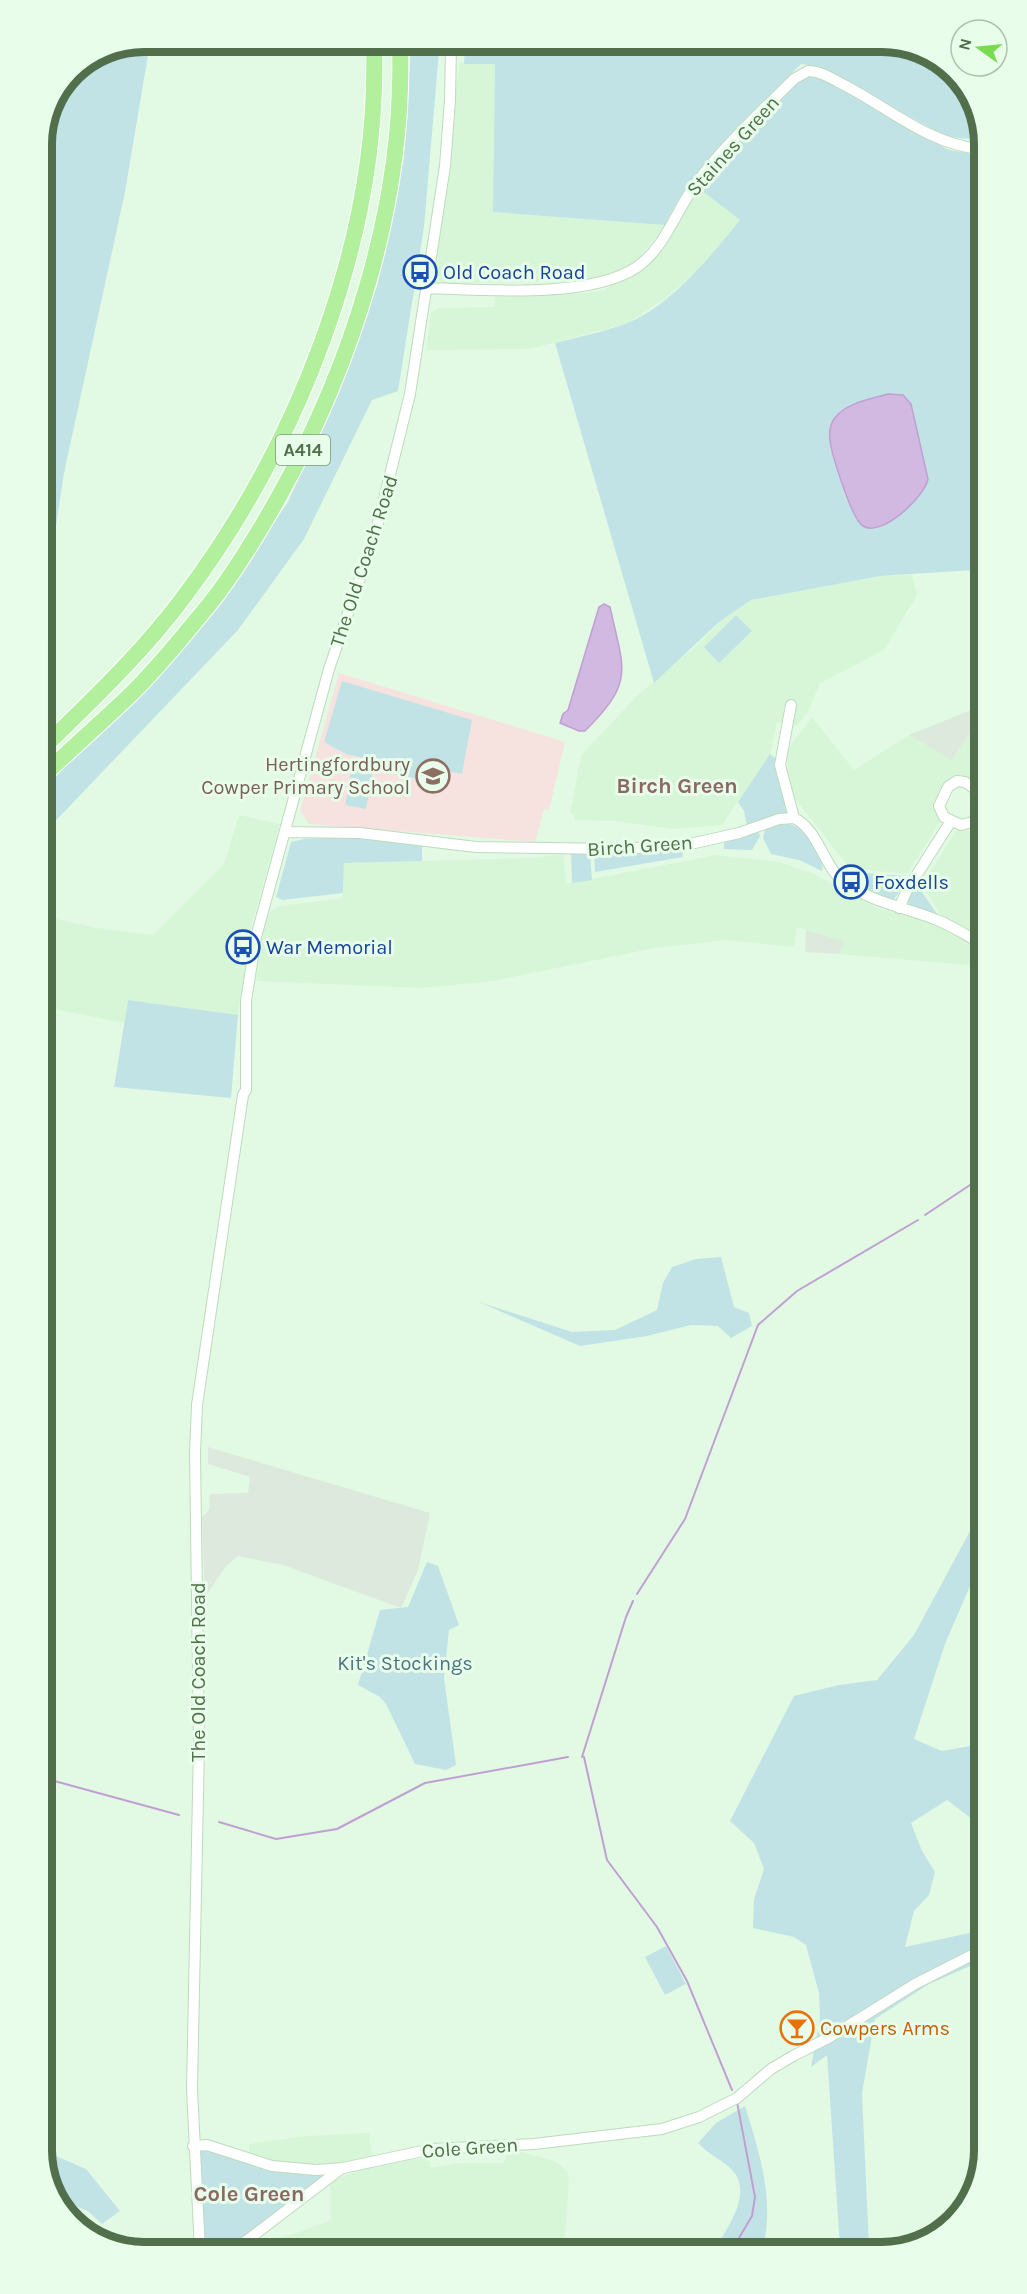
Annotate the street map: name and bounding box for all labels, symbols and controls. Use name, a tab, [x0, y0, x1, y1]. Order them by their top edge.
north arrow	[949, 18, 1009, 78]
text: N	[954, 36, 976, 52]
street label: Staines Green	[682, 91, 784, 201]
bus stop icon: Old Coach Road	[402, 254, 438, 290]
place label: Old Coach Road	[443, 261, 586, 284]
road number: A414	[276, 435, 330, 465]
street label: The Old Coach Road	[325, 472, 403, 650]
place label: Hertingfordbury Cowper Primary School	[201, 753, 410, 799]
school or university icon: Hertingfordbury Cowper Primary School	[415, 758, 451, 794]
district label: Birch Green	[616, 773, 738, 799]
street label: Birch Green	[587, 831, 693, 861]
bus stop icon: Foxdells	[833, 864, 869, 900]
place label: Foxdells	[874, 871, 949, 894]
bus stop icon: War Memorial	[225, 929, 261, 965]
place label: War Memorial	[266, 936, 393, 959]
street label: The Old Coach Road	[187, 1582, 210, 1762]
park label: Kit's Stockings	[337, 1652, 473, 1675]
bar icon: Cowpers Arms	[779, 2010, 815, 2046]
place label: Cowpers Arms	[820, 2017, 950, 2040]
street label: Cole Green	[421, 2133, 519, 2163]
district label: Cole Green	[194, 2181, 304, 2207]

